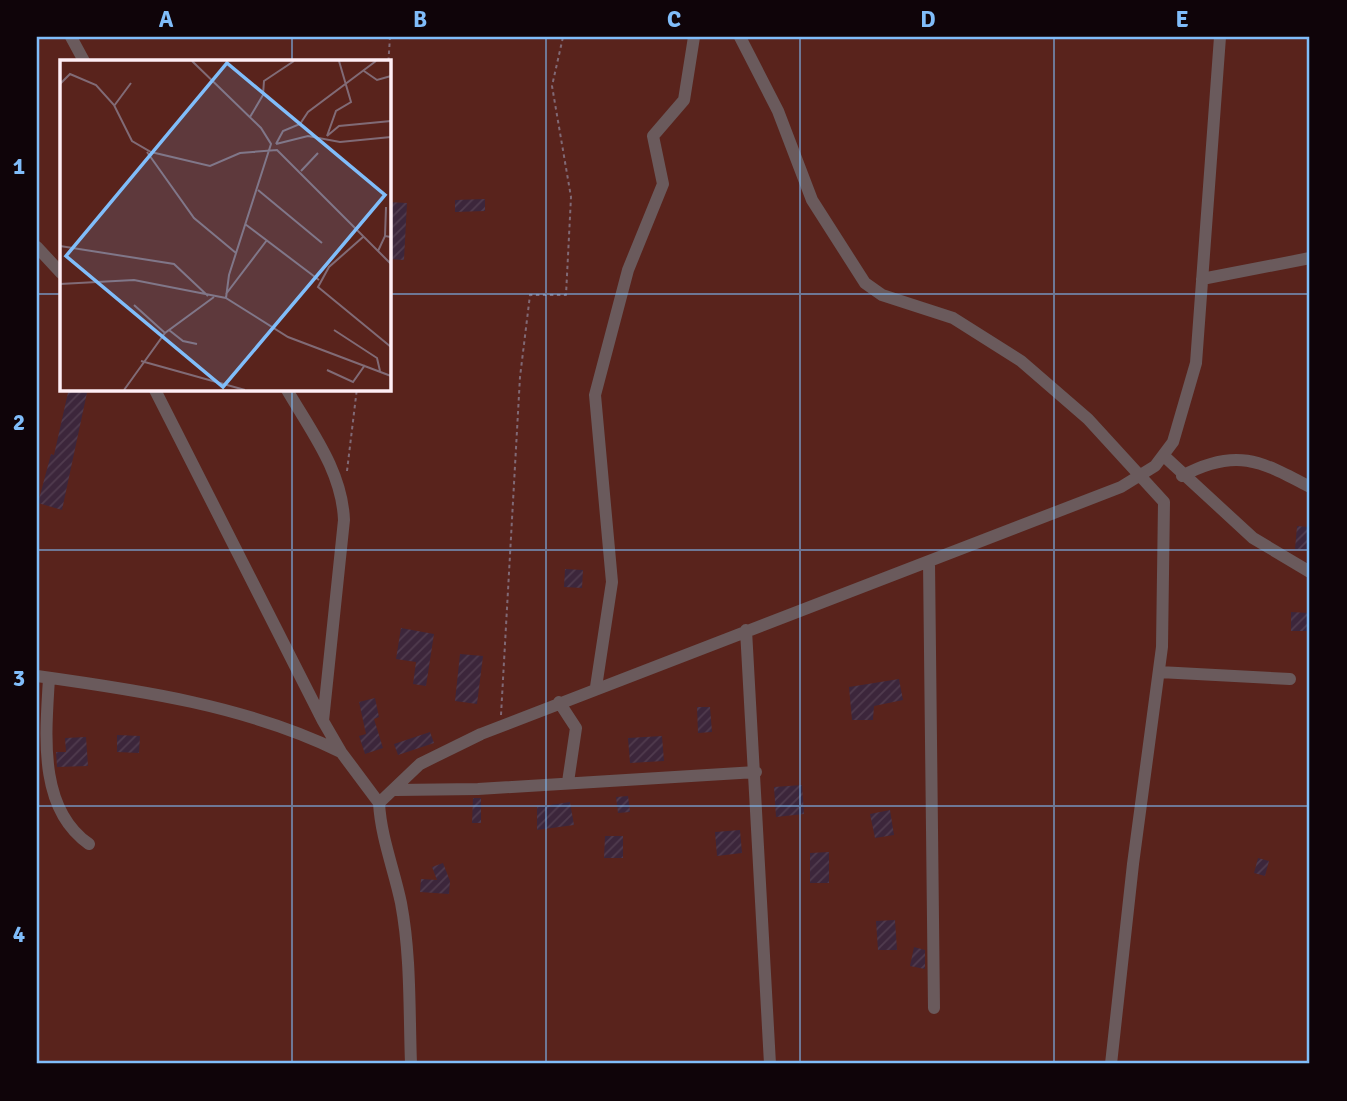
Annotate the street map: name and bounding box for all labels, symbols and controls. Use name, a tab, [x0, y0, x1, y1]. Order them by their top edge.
text: A	[159, 5, 174, 34]
text: B	[413, 5, 427, 34]
text: C	[667, 5, 681, 34]
text: D	[920, 5, 936, 34]
text: E	[1175, 5, 1189, 34]
inset map	[60, 60, 390, 390]
text: 1	[13, 152, 25, 181]
text: 2	[13, 408, 25, 437]
text: 3	[13, 664, 25, 693]
text: 4	[13, 920, 25, 949]

